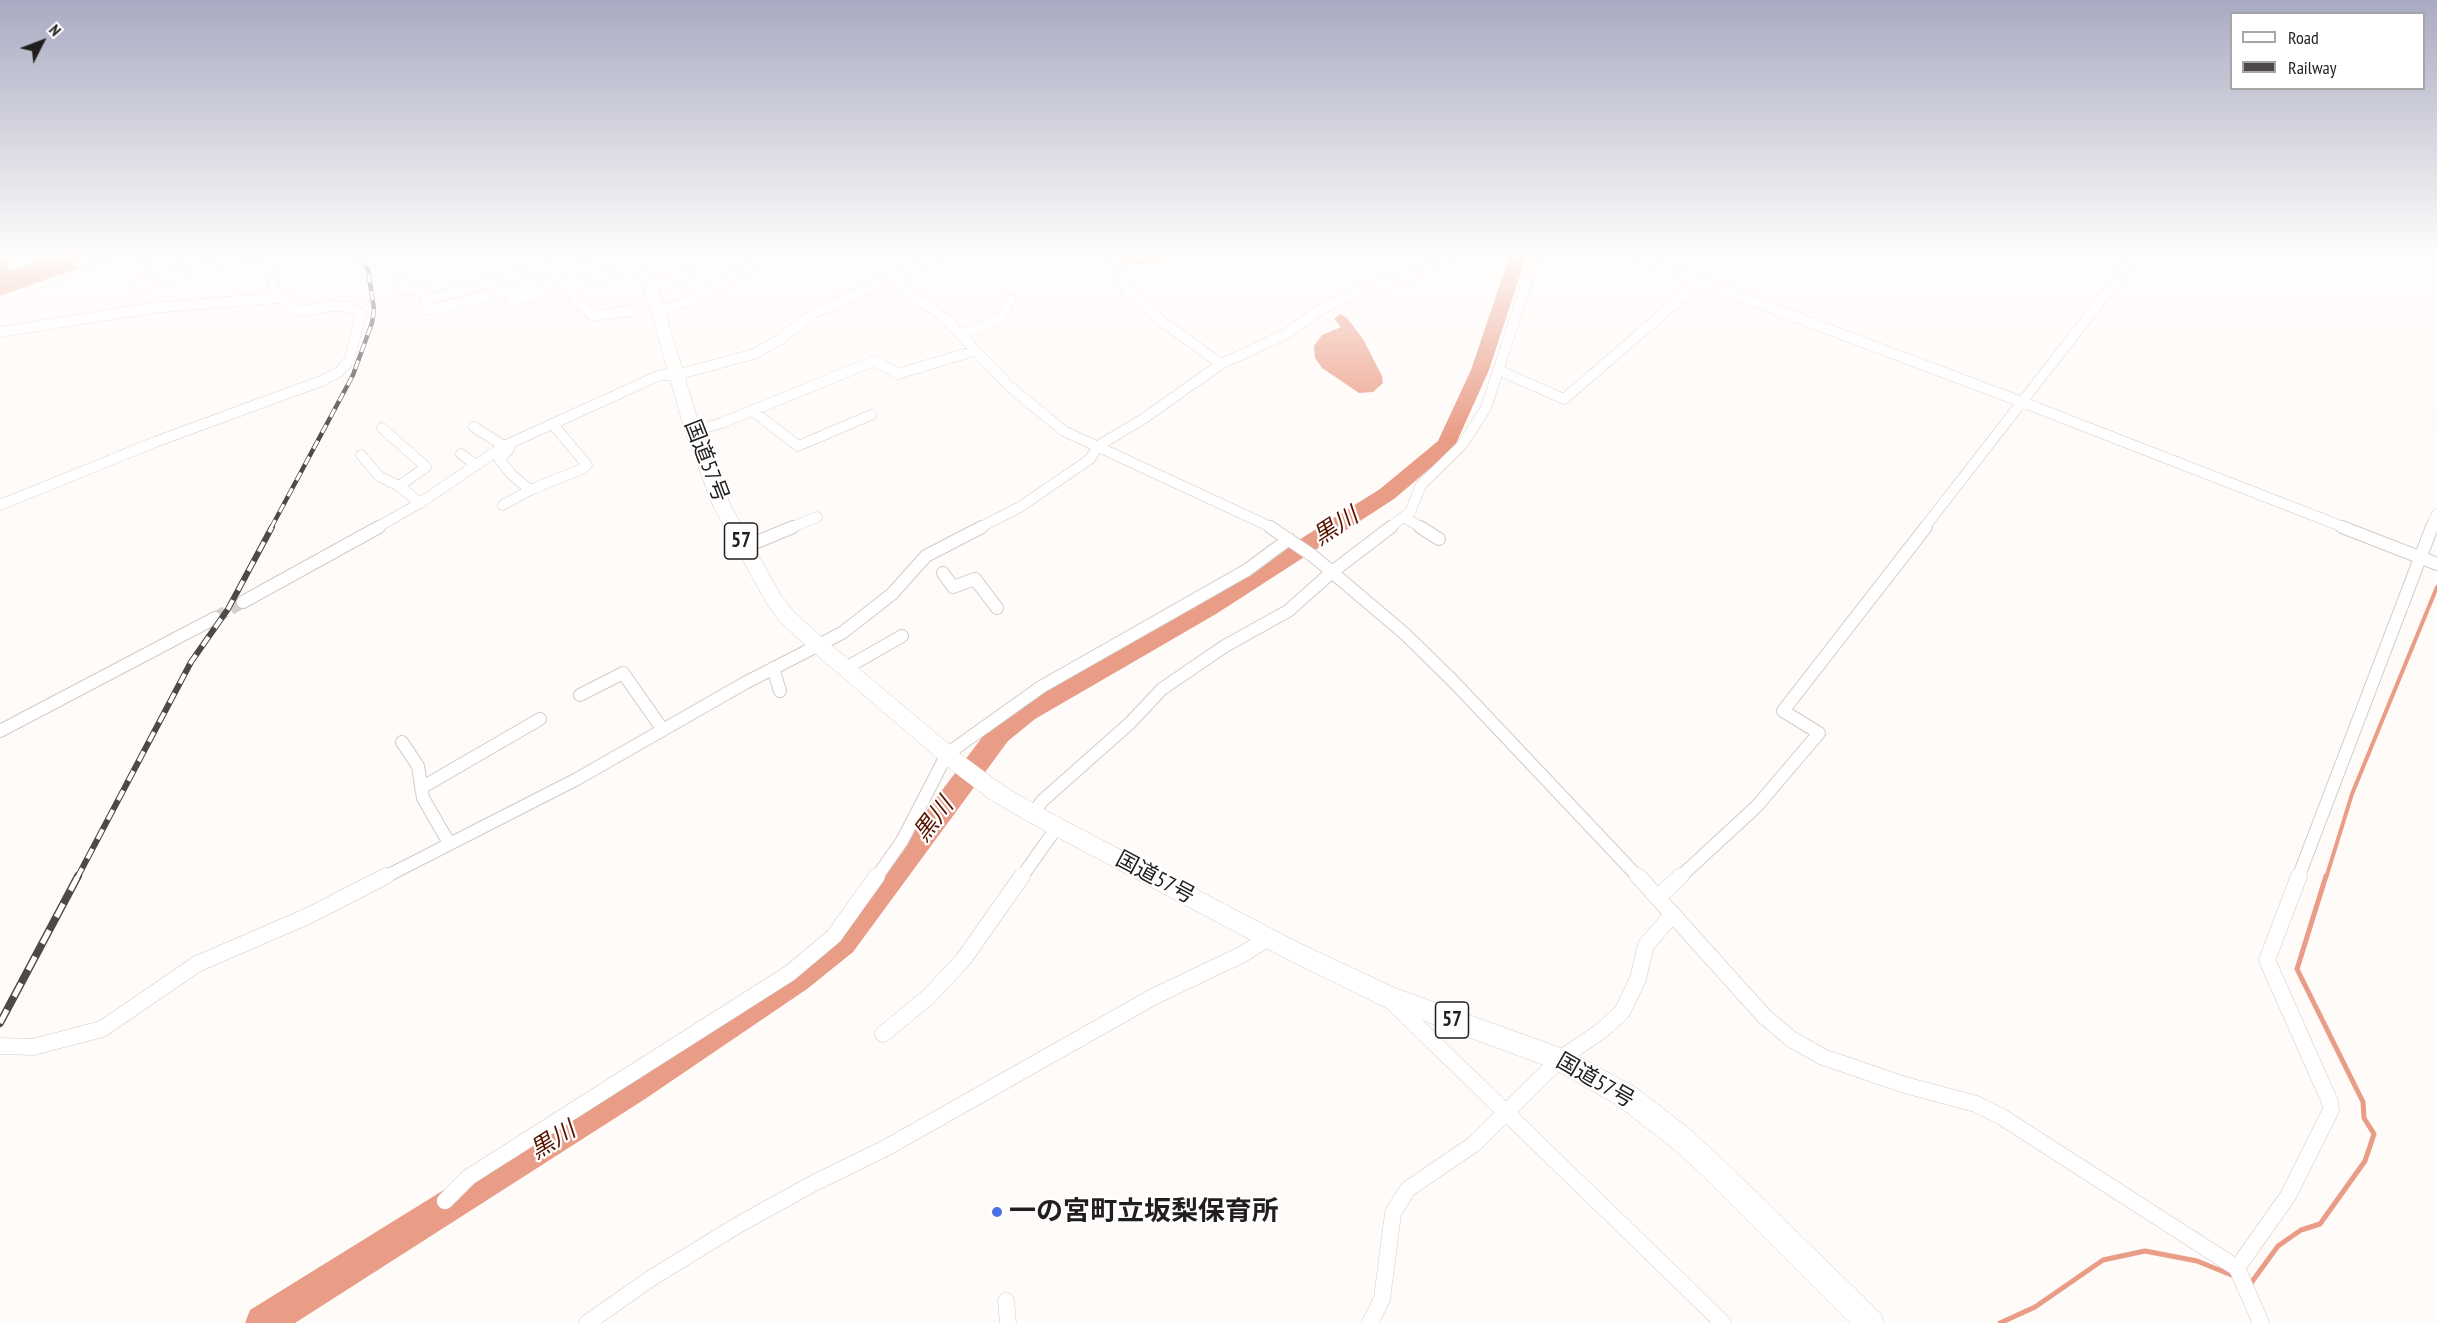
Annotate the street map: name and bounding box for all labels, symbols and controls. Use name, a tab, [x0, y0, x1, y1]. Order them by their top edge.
north arrow	[12, 12, 72, 72]
legend	[2230, 12, 2425, 90]
text: N	[45, 20, 66, 40]
text: Road	[2288, 26, 2319, 49]
text: Railway	[2288, 56, 2337, 79]
street label: 国道57号	[678, 416, 734, 506]
water label: 黒川	[1308, 502, 1364, 552]
road number: 57	[724, 523, 758, 559]
water label: 黒川	[908, 792, 960, 848]
street label: 国道57号	[1111, 846, 1199, 910]
road number: 57	[1436, 1002, 1468, 1038]
street label: 国道57号	[1551, 1048, 1639, 1114]
water label: 黒川	[525, 1116, 581, 1166]
place label: 一の宮町立坂梨保育所	[1009, 1196, 1279, 1228]
marker: 一の宮町立坂梨保育所	[990, 1205, 1004, 1219]

